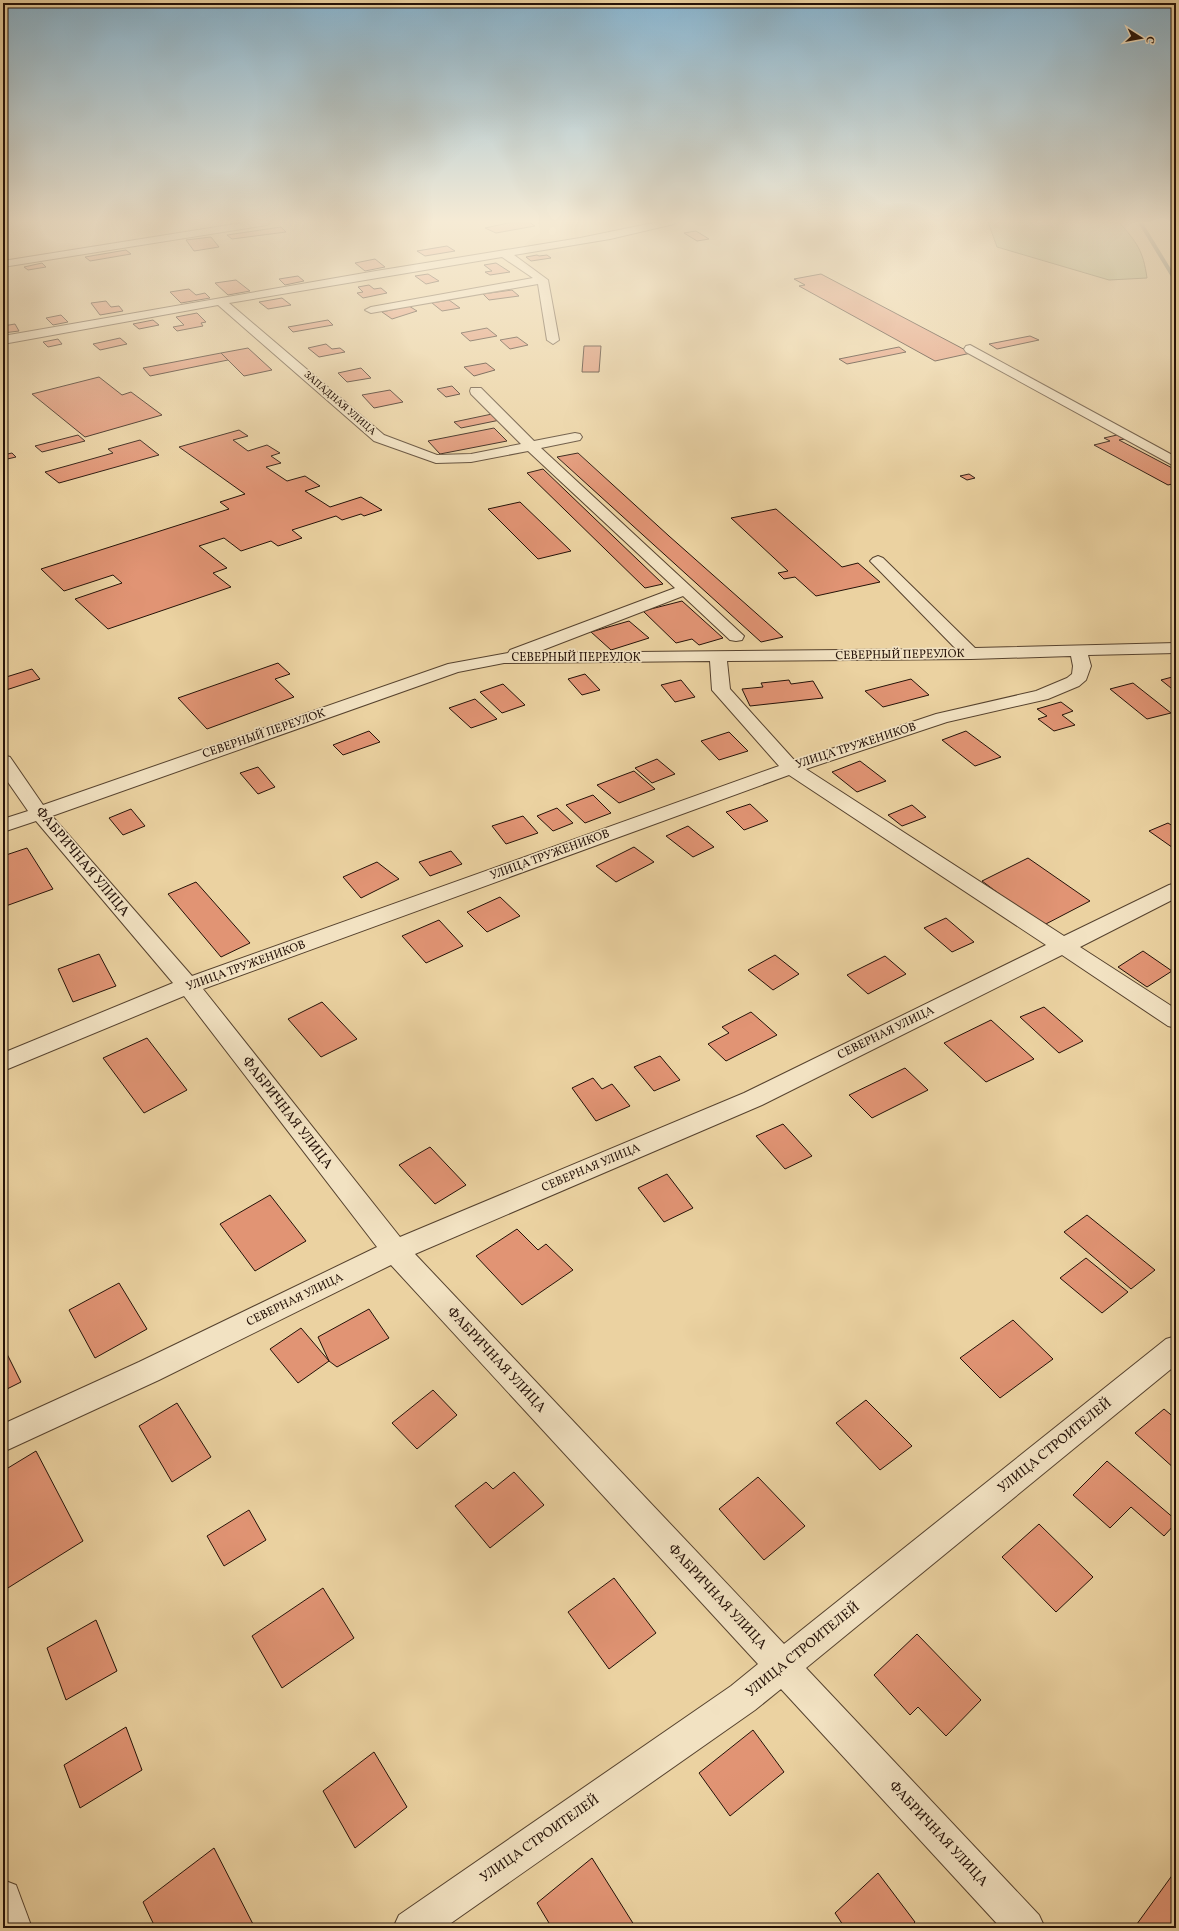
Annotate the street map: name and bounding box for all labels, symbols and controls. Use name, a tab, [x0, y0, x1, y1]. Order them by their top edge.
north arrow	[1121, 18, 1161, 58]
text: С	[1141, 35, 1157, 45]
street label: ЗАПАДНАЯ УЛИЦА	[301, 368, 379, 438]
street label: СЕВЕРНЫЙ ПЕРЕУЛОК	[835, 645, 965, 664]
street label: СЕВЕРНЫЙ ПЕРЕУЛОК	[511, 649, 641, 666]
street label: СЕВЕРНЫЙ ПЕРЕУЛОК	[200, 704, 328, 763]
street label: УЛИЦА ТРУЖЕНИКОВ	[794, 719, 918, 773]
street label: ФАБРИЧНАЯ УЛИЦА	[30, 803, 134, 921]
street label: УЛИЦА ТРУЖЕНИКОВ	[488, 826, 612, 884]
street label: УЛИЦА ТРУЖЕНИКОВ	[184, 937, 308, 995]
street label: СЕВЕРНАЯ УЛИЦА	[835, 1002, 938, 1063]
street label: ФАБРИЧНАЯ УЛИЦА	[237, 1053, 337, 1173]
street label: СЕВЕРНАЯ УЛИЦА	[539, 1140, 643, 1196]
street label: СЕВЕРНАЯ УЛИЦА	[244, 1269, 347, 1330]
street label: ФАБРИЧНАЯ УЛИЦА	[442, 1303, 550, 1417]
street label: УЛИЦА СТРОИТЕЛЕЙ	[993, 1393, 1116, 1498]
street label: ФАБРИЧНАЯ УЛИЦА	[663, 1540, 771, 1654]
street label: УЛИЦА СТРОИТЕЛЕЙ	[741, 1597, 864, 1702]
street label: ФАБРИЧНАЯ УЛИЦА	[884, 1777, 992, 1891]
street label: УЛИЦА СТРОИТЕЛЕЙ	[476, 1790, 603, 1887]

